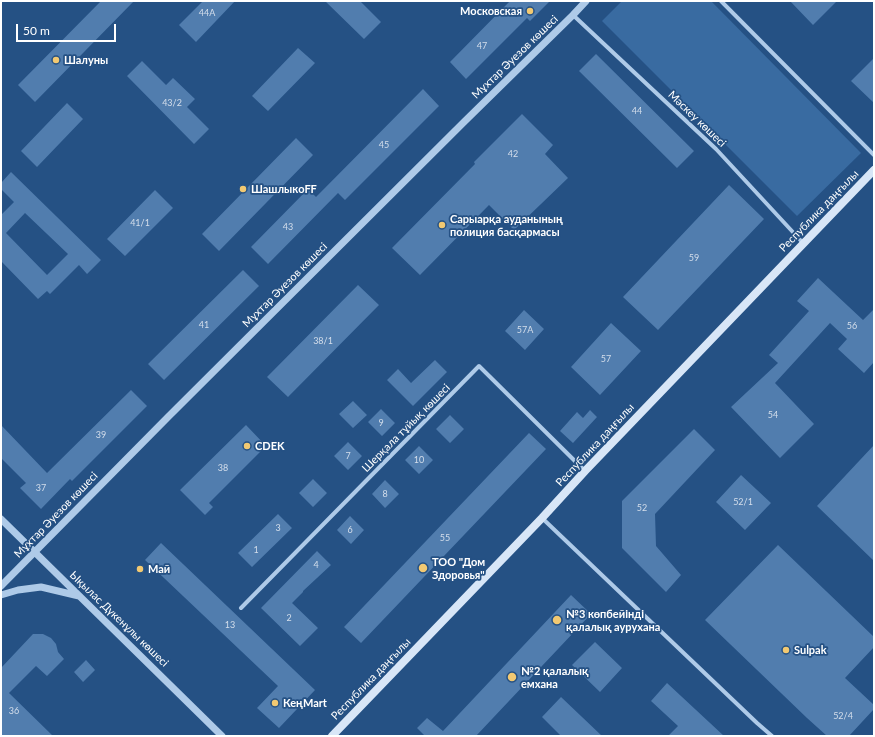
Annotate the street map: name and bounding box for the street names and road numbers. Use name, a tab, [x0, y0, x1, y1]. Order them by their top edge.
street label: Мұхтар Әуезов көшесі	[469, 13, 561, 101]
street label: Мәскеу көшесі	[665, 88, 729, 150]
street label: Республика даңғылы	[777, 167, 861, 255]
street label: Мұхтар Әуезов көшесі	[240, 240, 330, 330]
street label: Шерқала тұйық көшесі	[359, 381, 453, 475]
street label: Республика даңғылы	[553, 401, 637, 489]
street label: Мұхтар Әуезов көшесі	[12, 469, 100, 561]
street label: Ықылас Дүкенұлы көшесі	[67, 568, 171, 670]
street label: Республика даңғылы	[329, 635, 413, 723]

